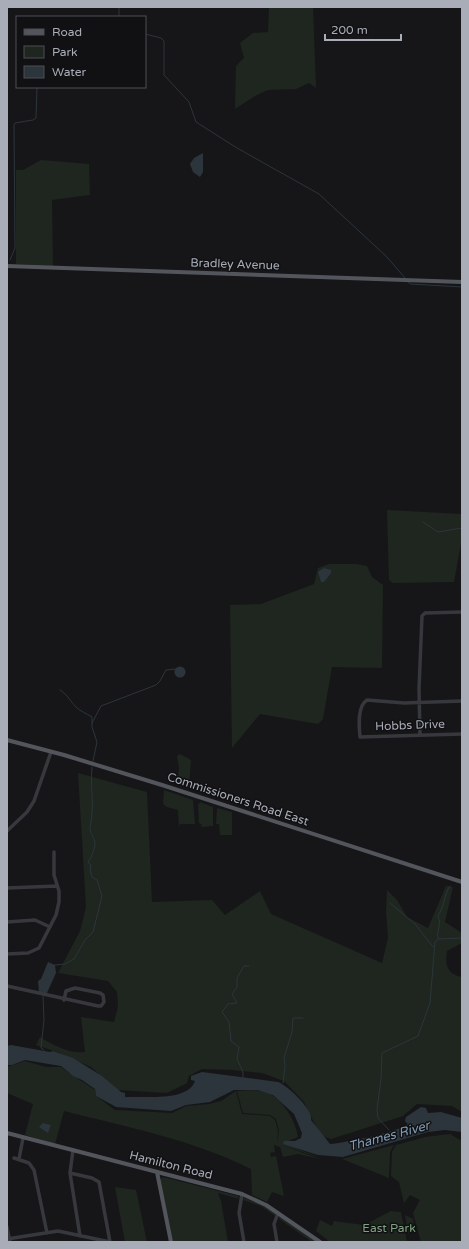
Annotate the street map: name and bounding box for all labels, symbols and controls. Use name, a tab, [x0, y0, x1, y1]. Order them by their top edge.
legend	[16, 16, 146, 88]
scale bar	[325, 16, 401, 42]
text: 200 m	[331, 23, 368, 37]
text: Road	[52, 25, 82, 39]
text: Park	[52, 45, 78, 59]
text: Water	[52, 65, 87, 79]
street label: Bradley Avenue	[190, 255, 280, 273]
street label: Hobbs Drive	[375, 717, 445, 733]
street label: Commissioners Road East	[166, 770, 311, 829]
water label: Thames River	[347, 1117, 433, 1155]
street label: Hamilton Road	[128, 1148, 214, 1182]
park label: East Park	[362, 1221, 416, 1235]

